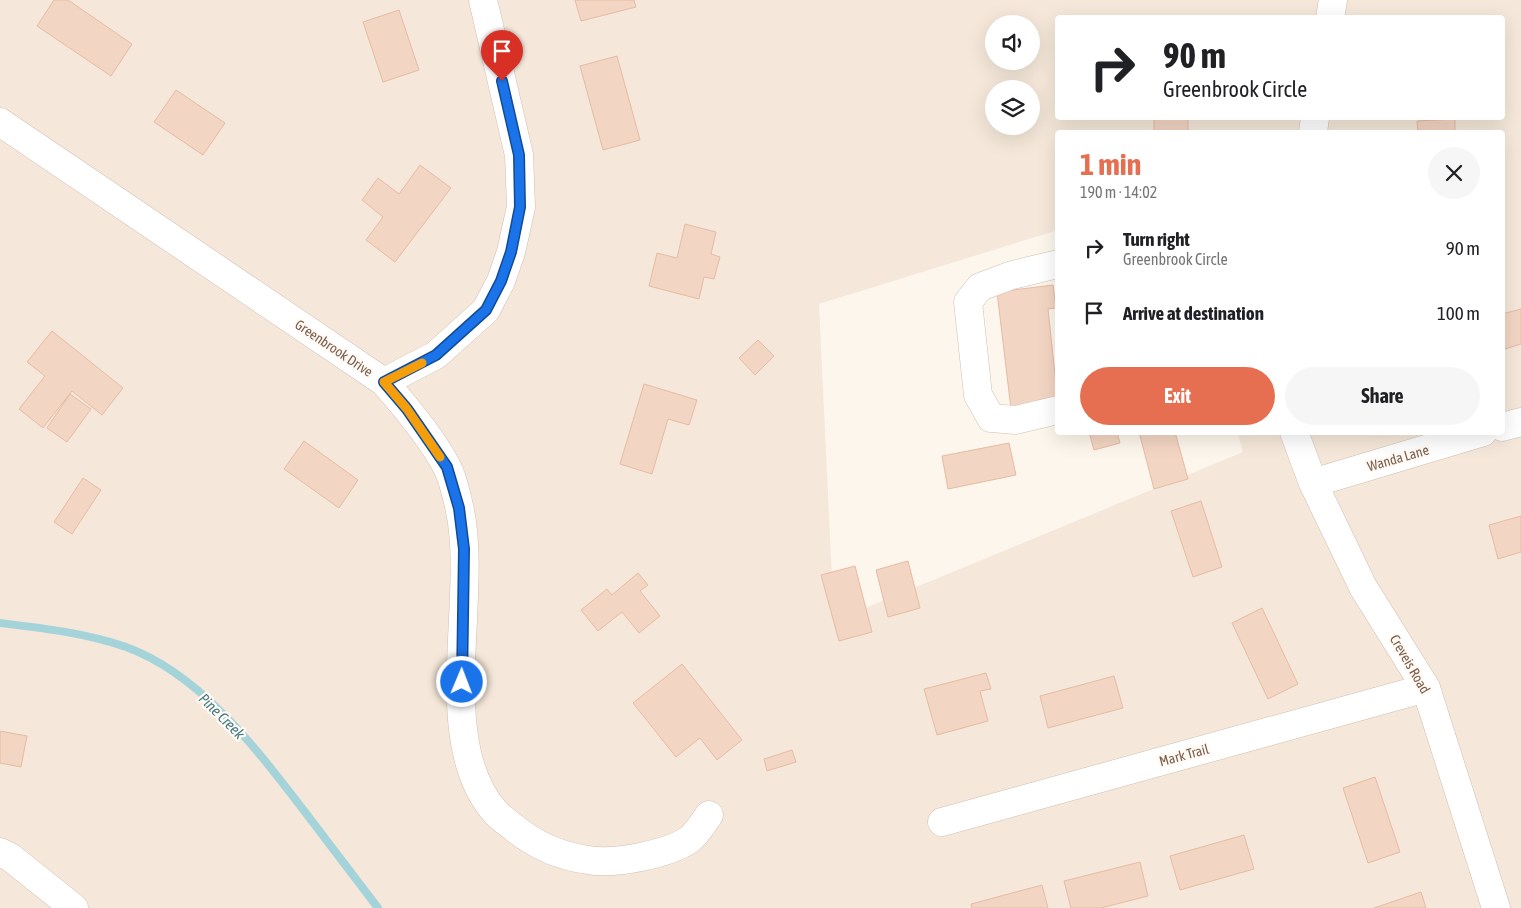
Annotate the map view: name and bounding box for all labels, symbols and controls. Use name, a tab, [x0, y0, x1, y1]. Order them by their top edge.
map controls	[985, 15, 1040, 135]
button: sound	[985, 15, 1040, 70]
pin	[481, 30, 523, 81]
icon: right	[1080, 35, 1145, 100]
text: 90 m	[1163, 35, 1226, 75]
icon: arrive	[488, 37, 516, 65]
text: Greenbrook Circle	[1163, 76, 1307, 102]
button: layers	[985, 80, 1040, 135]
text: 1 min	[1080, 147, 1141, 181]
button: close	[1428, 147, 1480, 199]
text: 190 m · 14:02	[1080, 183, 1157, 201]
text: Turn right	[1123, 228, 1190, 250]
icon: right	[1080, 234, 1108, 262]
text: 90 m	[1446, 237, 1480, 259]
text: Greenbrook Circle	[1123, 250, 1228, 268]
icon: arrive	[1080, 299, 1108, 327]
text: Arrive at destination	[1123, 302, 1264, 324]
text: 100 m	[1437, 302, 1480, 324]
street label: Greenbrook Drive	[292, 316, 376, 380]
button: Exit	[1080, 367, 1275, 425]
button: Share	[1285, 367, 1480, 425]
street label: Wanda Lane	[1365, 442, 1431, 474]
street label: Creveis Road	[1387, 632, 1433, 696]
position arrow	[435, 655, 487, 707]
water label: Pine Creek	[196, 690, 249, 743]
street label: Mark Trail	[1157, 741, 1211, 769]

